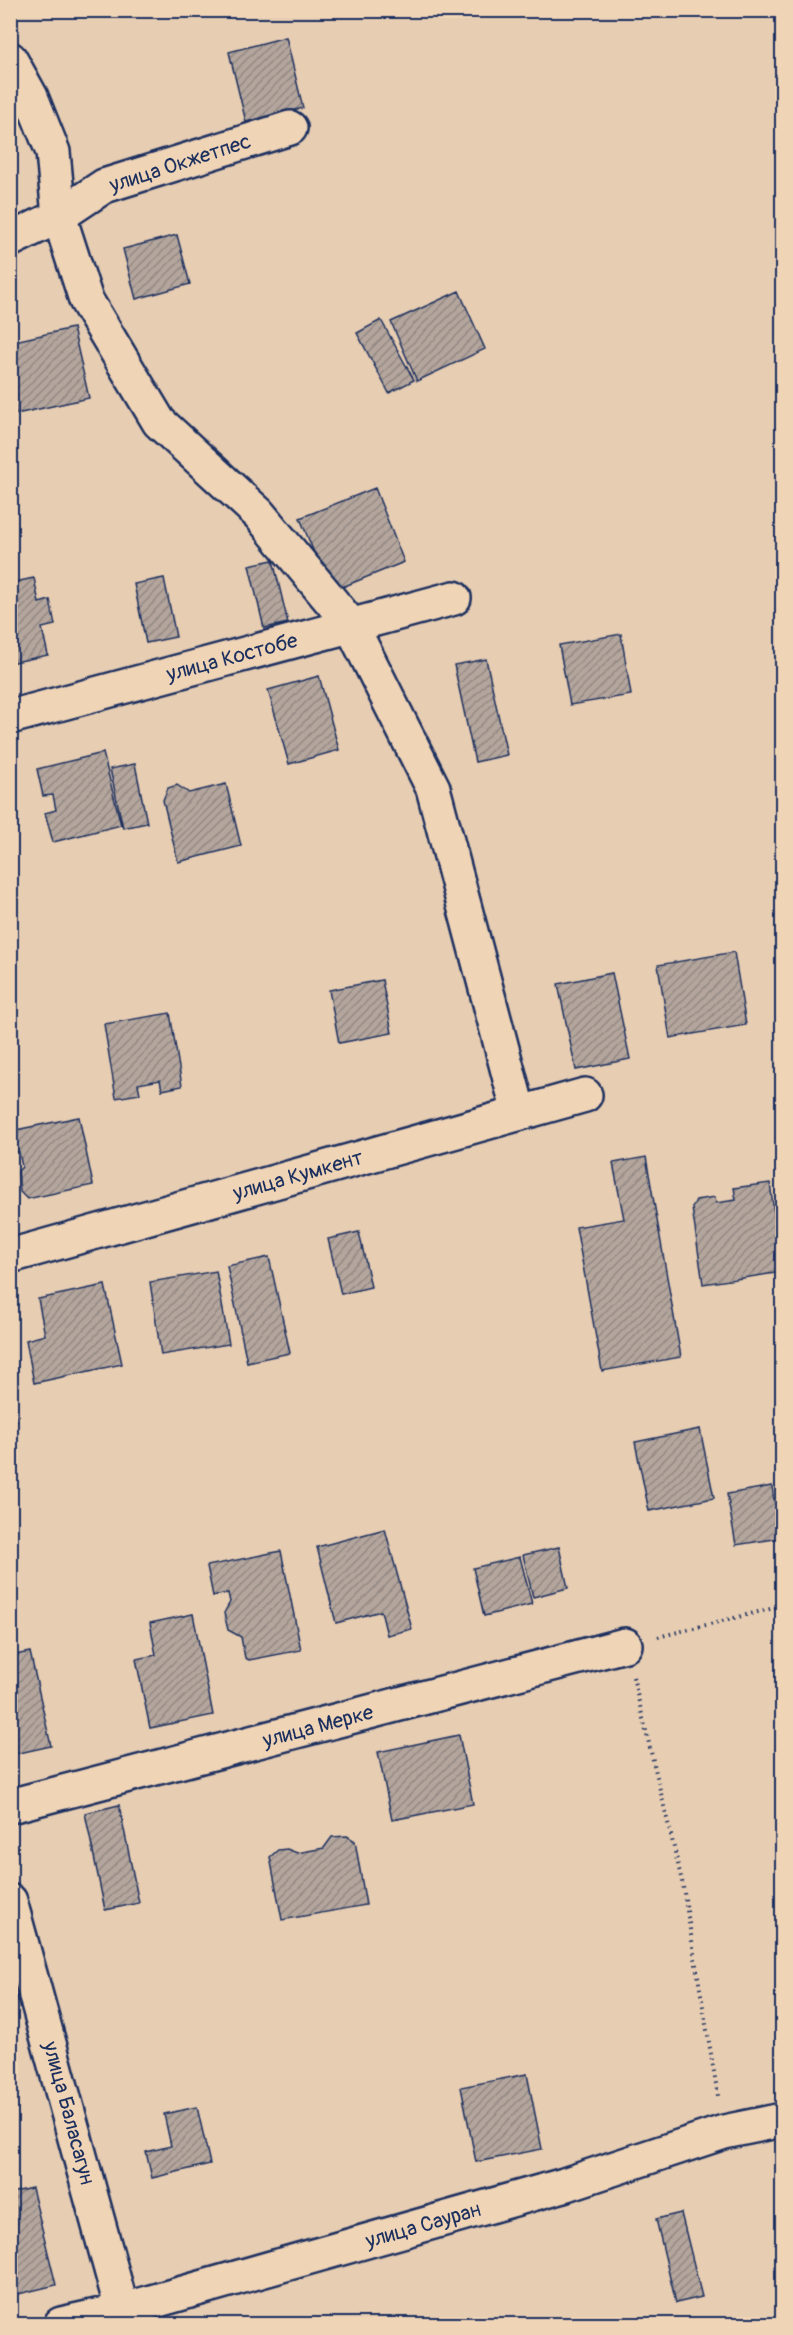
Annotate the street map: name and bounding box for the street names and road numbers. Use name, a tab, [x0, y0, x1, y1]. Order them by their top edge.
street label: улица Окжетпес	[105, 128, 254, 199]
street label: улица Костобе	[163, 627, 301, 688]
street label: улица Кумкент	[229, 1144, 367, 1207]
street label: улица Мерке	[259, 1699, 377, 1754]
street label: улица Баласагун	[36, 2038, 101, 2188]
street label: улица Сауран	[361, 2196, 484, 2255]

